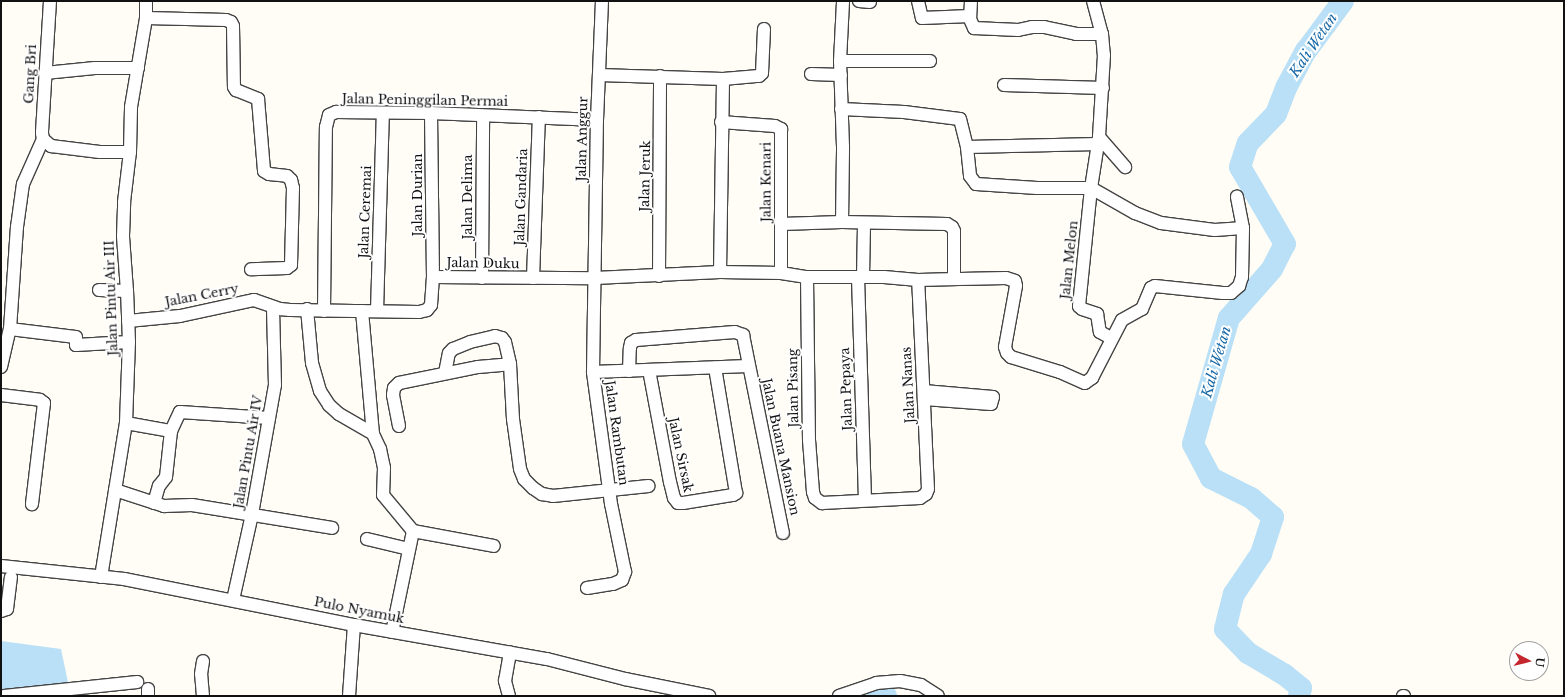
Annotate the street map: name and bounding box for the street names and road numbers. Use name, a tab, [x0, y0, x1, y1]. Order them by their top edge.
street label: Gang Bri	[22, 44, 40, 104]
street label: Jalan Peninggilan Permai	[342, 92, 508, 110]
street label: Jalan Anggur	[574, 96, 592, 182]
street label: Jalan Jeruk	[638, 140, 654, 212]
street label: Jalan Kenari	[759, 142, 775, 222]
street label: Jalan Gandaria	[513, 148, 531, 246]
street label: Jalan Durian	[410, 153, 426, 237]
street label: Jalan Delima	[460, 155, 476, 239]
street label: Jalan Ceremai	[357, 165, 375, 259]
street label: Jalan Melon	[1058, 220, 1082, 300]
street label: Jalan Pintu Air III	[102, 240, 122, 356]
street label: Jalan Duku	[446, 256, 520, 272]
street label: Jalan Cerry	[164, 281, 240, 311]
street label: Jalan Nanas	[899, 346, 919, 424]
street label: Jalan Pepaya	[838, 347, 856, 431]
street label: Jalan Pisang	[786, 348, 802, 428]
street label: Jalan Buana Mansion	[758, 377, 802, 517]
street label: Jalan Rambutan	[601, 380, 631, 486]
street label: Jalan Pintu Air IV	[231, 394, 267, 510]
street label: Jalan Sirsak	[664, 416, 696, 494]
street label: Pulo Nyamuk	[313, 595, 405, 627]

